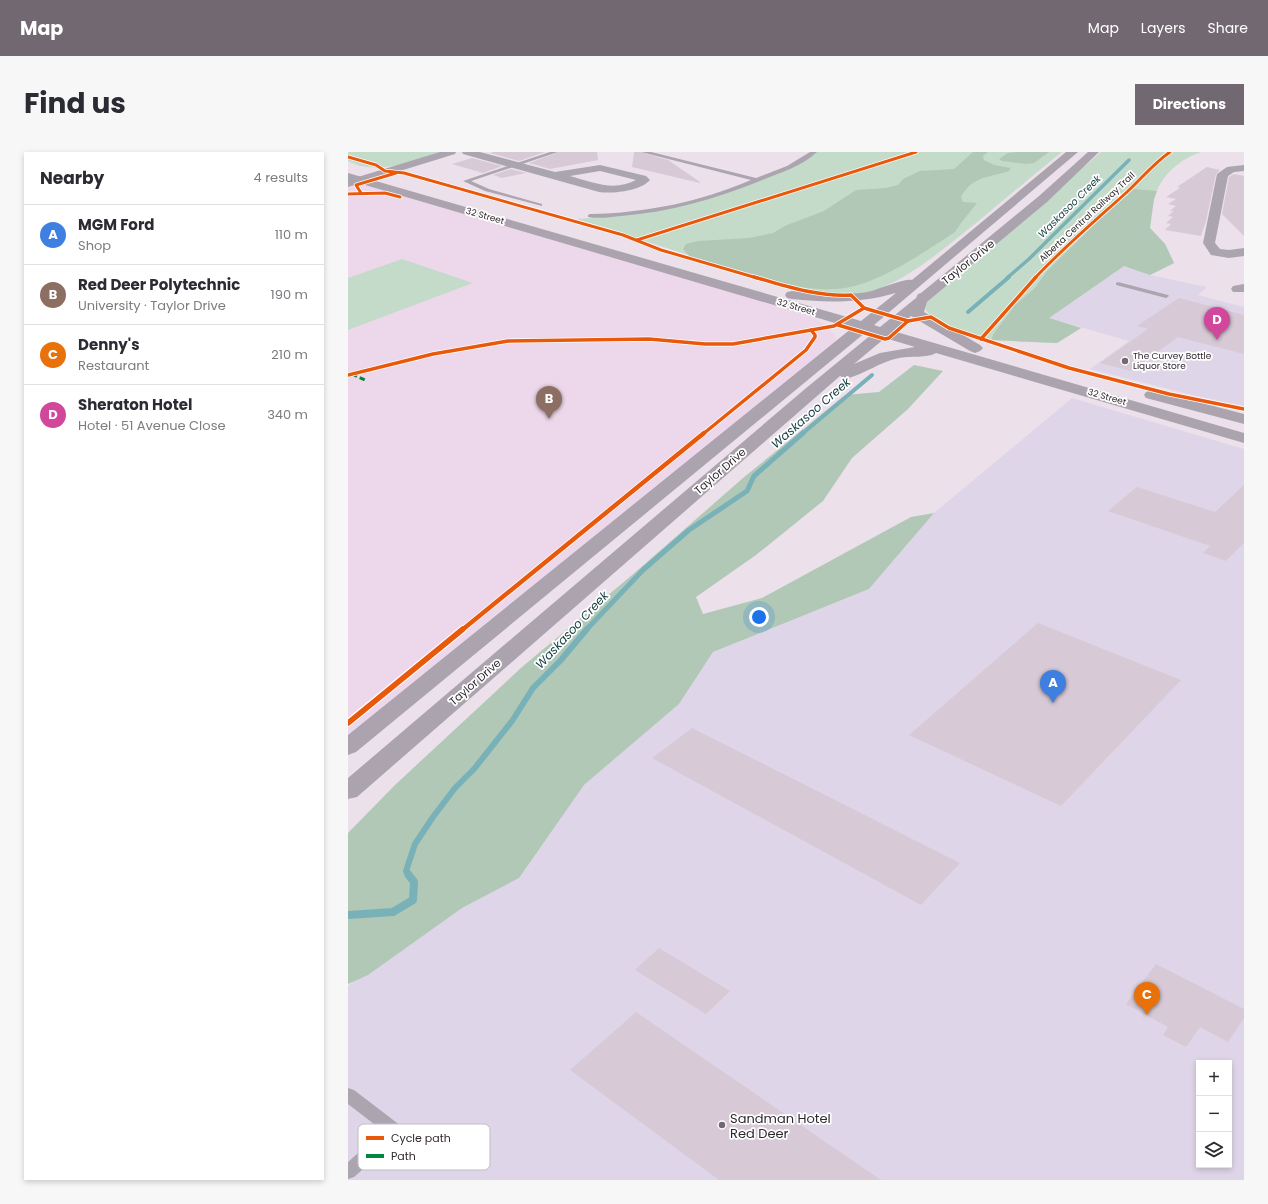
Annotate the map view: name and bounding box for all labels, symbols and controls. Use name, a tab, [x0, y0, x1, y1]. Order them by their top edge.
text: Map	[20, 15, 63, 42]
text: Map	[1088, 18, 1119, 38]
text: Layers	[1141, 18, 1185, 38]
text: Share	[1207, 18, 1248, 38]
text: Find us	[24, 84, 126, 123]
button: Directions	[1135, 84, 1244, 125]
text: Nearby	[40, 166, 104, 190]
text: 4 results	[254, 168, 308, 187]
street label: Alberta Central Railway Trail	[1037, 170, 1137, 264]
water label: Waskasoo Creek	[1034, 171, 1105, 241]
street label: 32 Street	[464, 205, 506, 227]
text: MGM Ford	[78, 214, 155, 235]
text: A	[48, 225, 58, 244]
text: 110 m	[275, 225, 308, 244]
text: Shop	[78, 236, 111, 255]
street label: Taylor Drive	[938, 236, 998, 288]
text: Red Deer Polytechnic	[78, 274, 240, 295]
text: B	[49, 285, 57, 304]
text: 190 m	[271, 285, 308, 304]
text: University · Taylor Drive	[78, 296, 226, 315]
street label: 32 Street	[775, 296, 817, 318]
pin: D	[1204, 307, 1230, 340]
text: Denny's	[78, 334, 140, 355]
text: C	[48, 345, 58, 364]
text: 210 m	[271, 345, 308, 364]
place label: The Curvey Bottle Liquor Store	[1133, 350, 1212, 372]
text: Restaurant	[78, 356, 149, 375]
marker: The Curvey Bottle Liquor Store	[1120, 356, 1130, 366]
water label: Waskasoo Creek	[767, 373, 855, 452]
pin: B	[536, 386, 562, 419]
street label: 32 Street	[1086, 386, 1128, 408]
text: Sheraton Hotel	[78, 394, 192, 415]
text: D	[48, 405, 58, 424]
text: 340 m	[267, 405, 308, 424]
text: Hotel · 51 Avenue Close	[78, 416, 226, 435]
street label: Taylor Drive	[691, 444, 750, 498]
water label: Waskasoo Creek	[531, 587, 613, 672]
your location	[749, 607, 769, 627]
street label: Taylor Drive	[446, 655, 505, 709]
pin: A	[1040, 670, 1066, 703]
pin: C	[1134, 982, 1160, 1015]
map controls	[1196, 1060, 1232, 1168]
button: +	[1196, 1060, 1232, 1096]
button: −	[1196, 1096, 1232, 1132]
place label: Sandman Hotel Red Deer	[730, 1109, 831, 1143]
marker: Sandman Hotel Red Deer	[717, 1120, 727, 1130]
legend	[358, 1124, 490, 1170]
text: Cycle path	[391, 1130, 451, 1146]
button: layers	[1196, 1132, 1232, 1168]
text: Path	[391, 1148, 416, 1164]

